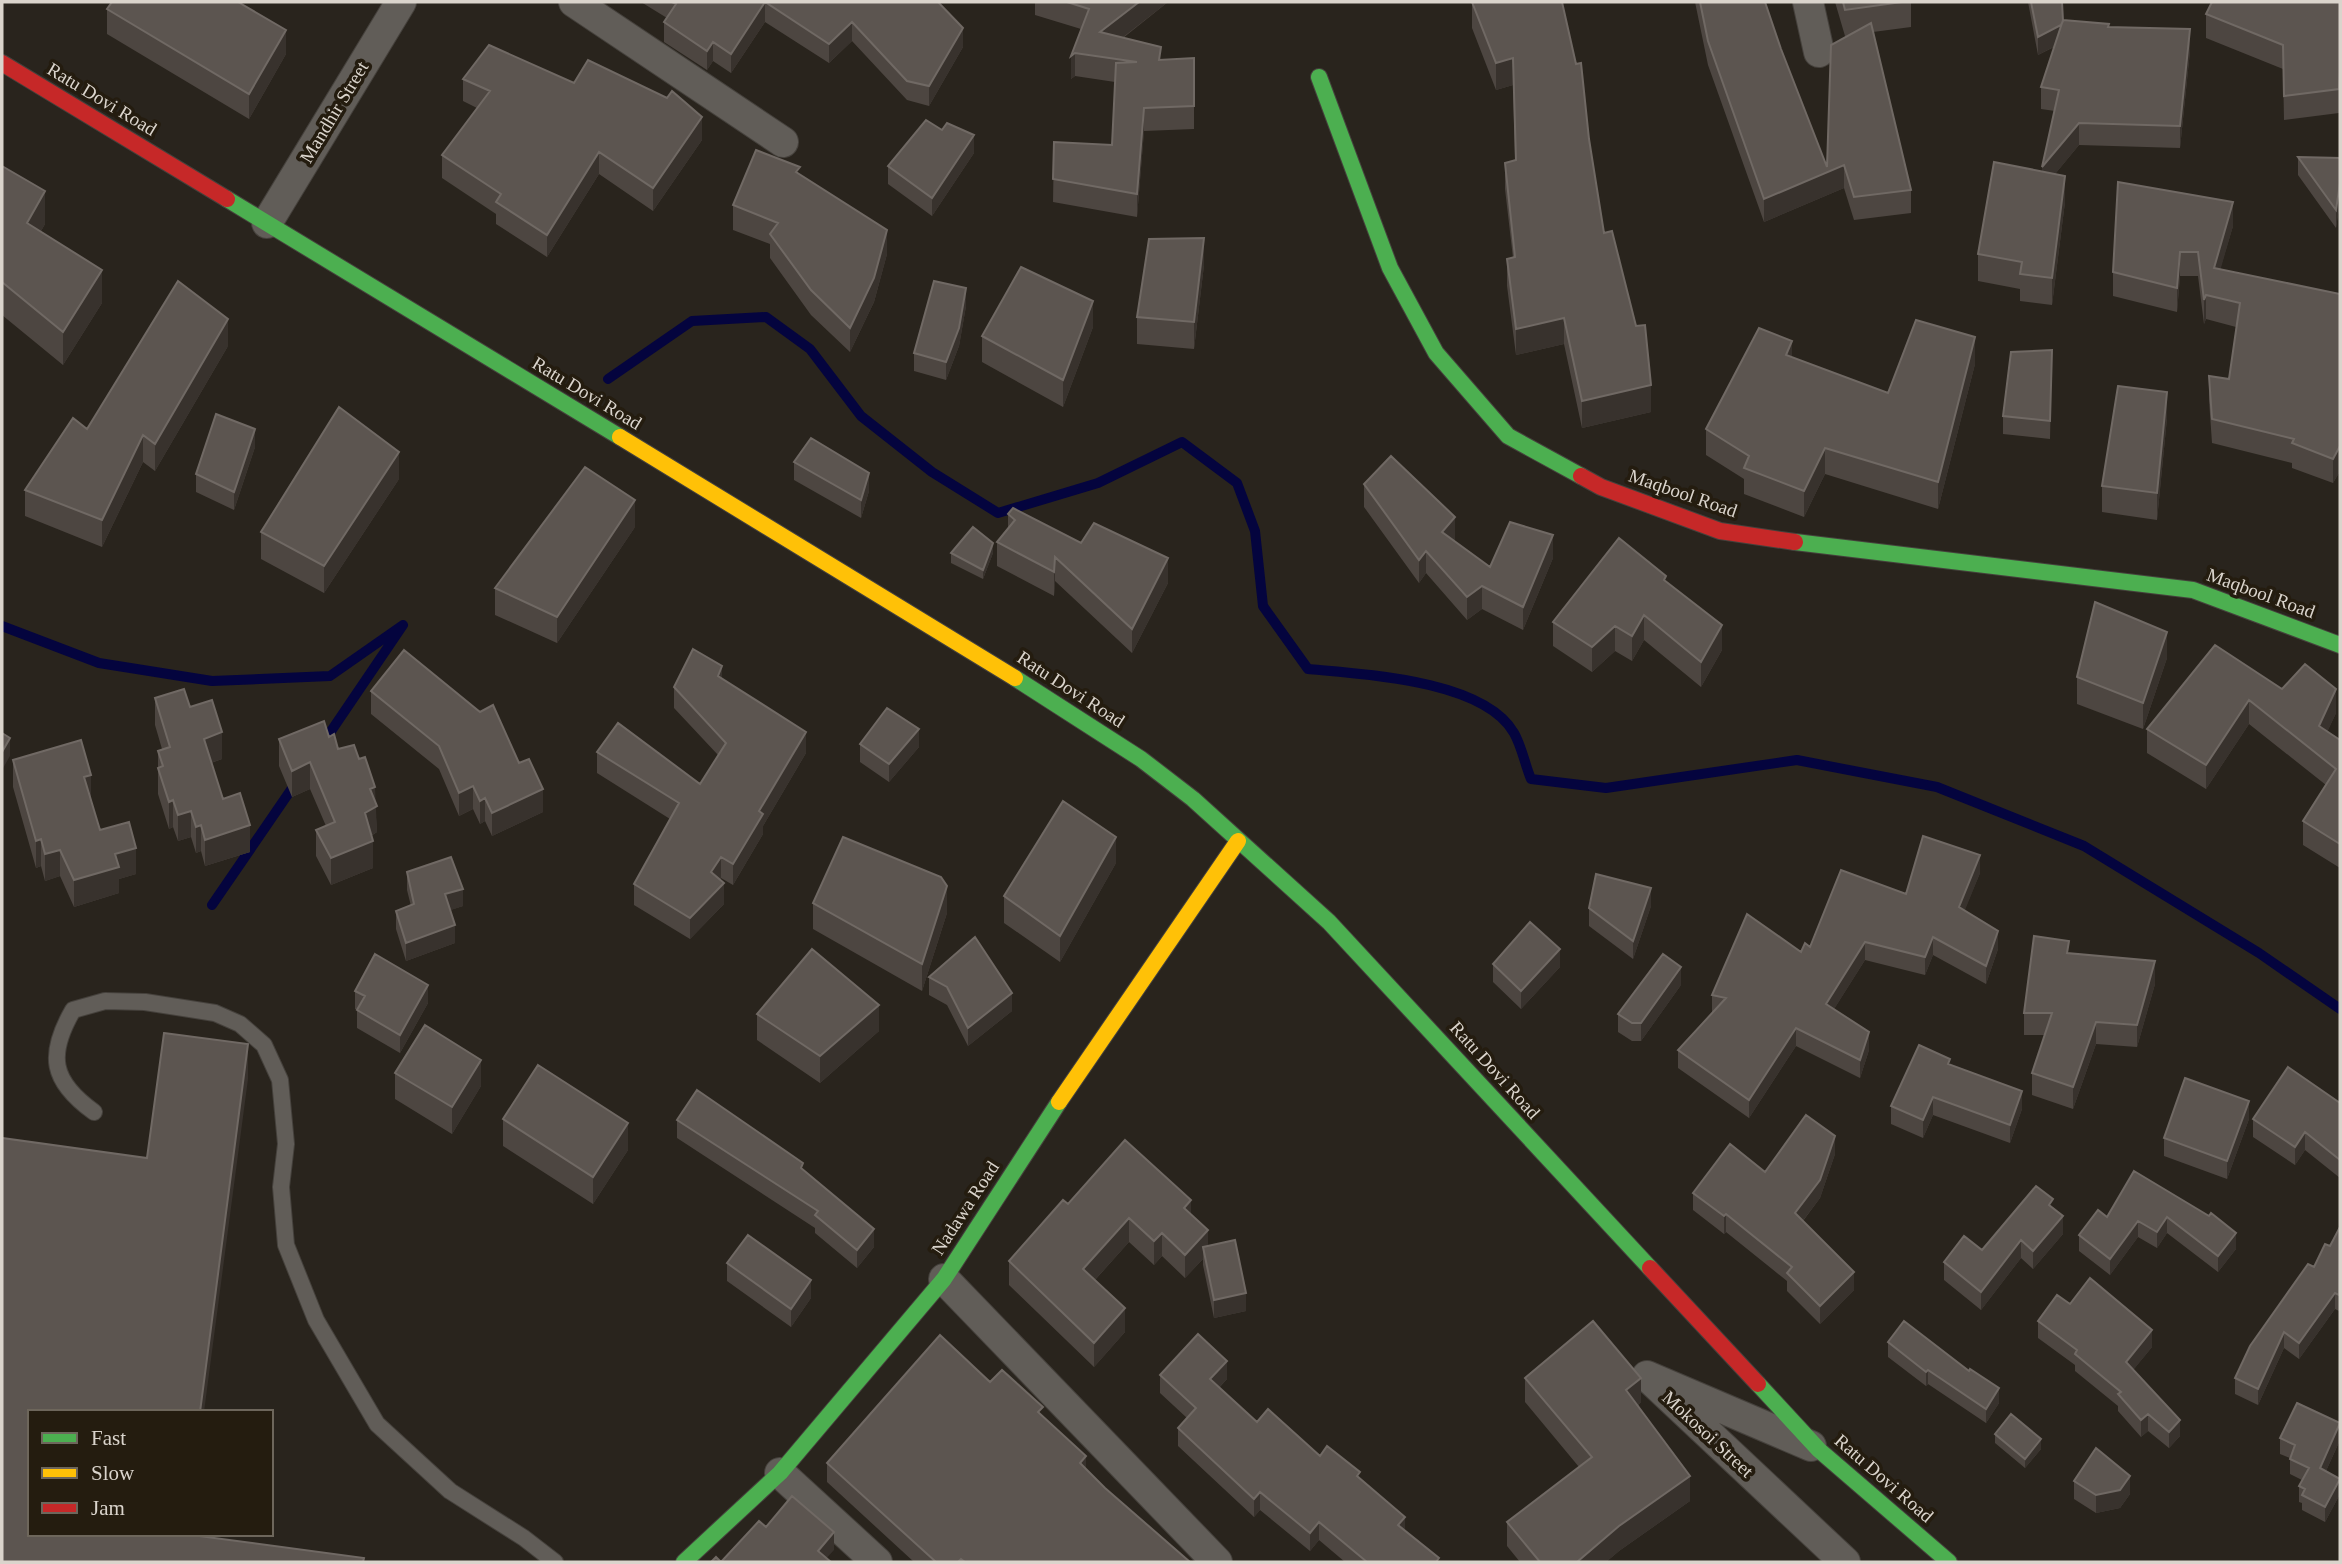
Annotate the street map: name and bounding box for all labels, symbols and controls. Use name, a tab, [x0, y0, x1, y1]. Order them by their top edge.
street label: Mandhir Street	[296, 57, 373, 166]
street label: Ratu Dovi Road	[44, 58, 161, 140]
street label: Ratu Dovi Road	[529, 352, 646, 434]
street label: Maqbool Road	[1626, 465, 1741, 522]
street label: Maqbool Road	[2204, 564, 2318, 622]
street label: Ratu Dovi Road	[1013, 647, 1129, 732]
street label: Ratu Dovi Road	[1446, 1017, 1544, 1123]
street label: Nadawa Road	[927, 1157, 1003, 1259]
street label: Mokosoi Street	[1658, 1387, 1758, 1482]
legend	[28, 1410, 273, 1536]
text: Fast	[91, 1426, 126, 1450]
street label: Ratu Dovi Road	[1831, 1430, 1938, 1527]
text: Slow	[91, 1461, 135, 1485]
text: Jam	[91, 1496, 125, 1520]

